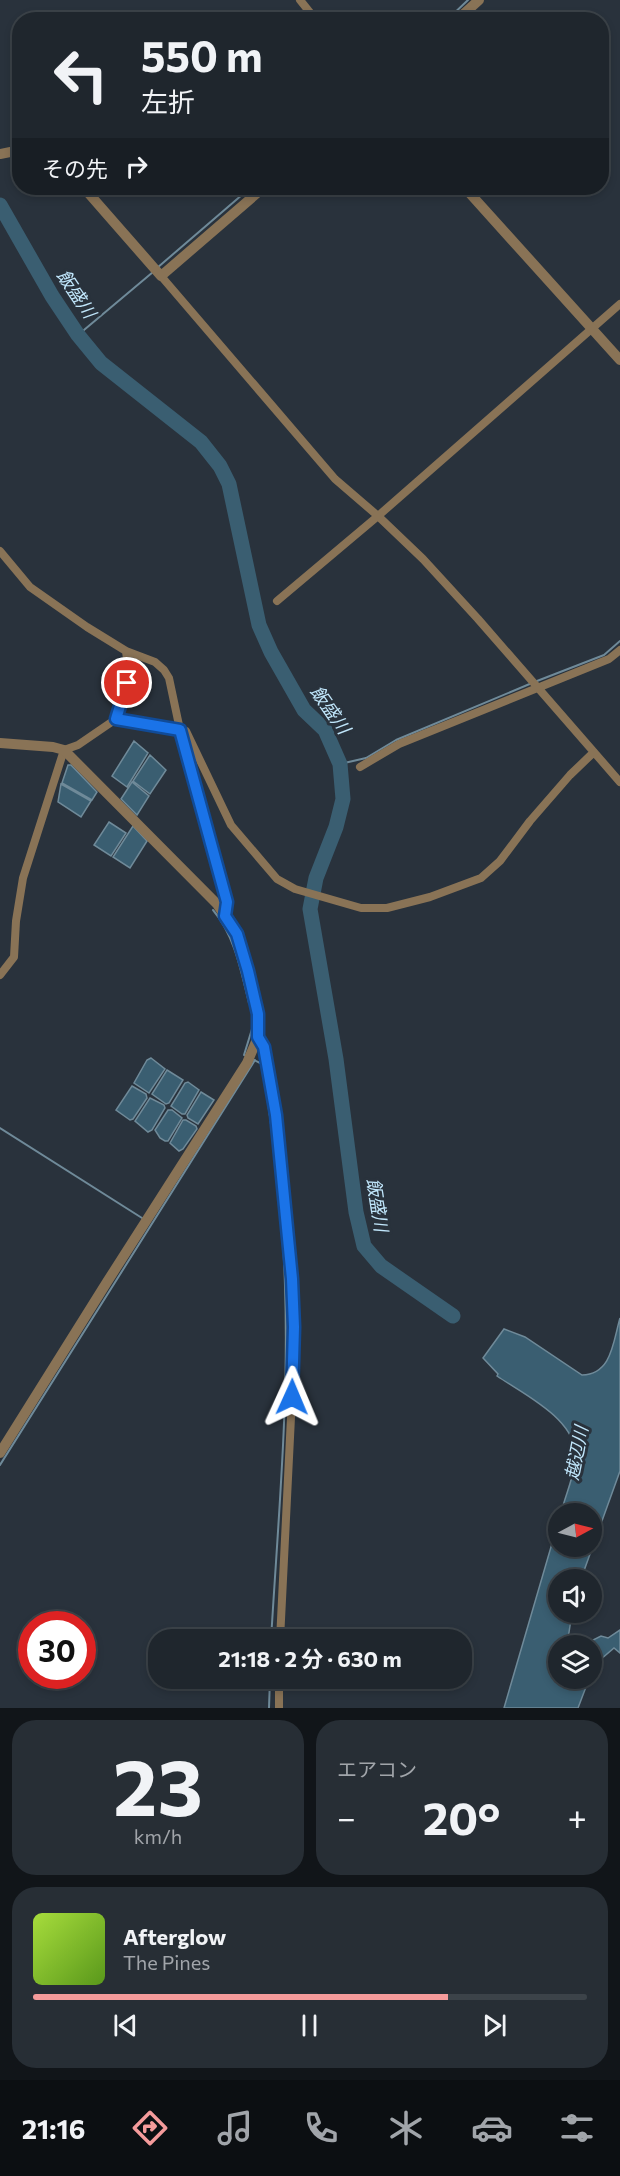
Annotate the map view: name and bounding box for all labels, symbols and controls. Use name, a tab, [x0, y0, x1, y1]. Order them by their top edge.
text: 550 m	[141, 29, 263, 81]
icon: left	[42, 36, 120, 114]
text: 左折	[141, 85, 195, 118]
icon: right	[120, 150, 153, 183]
text: その先	[42, 155, 108, 182]
water label: 飯盛川	[53, 265, 102, 324]
pin	[101, 657, 152, 708]
icon: arrive	[110, 666, 143, 699]
water label: 飯盛川	[306, 681, 356, 739]
water label: 飯盛川	[363, 1176, 393, 1235]
position arrow	[260, 1365, 324, 1429]
water label: 越辺川	[560, 1422, 592, 1481]
north arrow	[548, 1503, 602, 1557]
map controls	[548, 1503, 602, 1689]
button: sound	[548, 1569, 602, 1623]
speed limit sign: 30	[18, 1611, 96, 1689]
button: layers	[548, 1635, 602, 1689]
text: 21:18 · 2 分 · 630 m	[218, 1645, 402, 1672]
text: 23	[113, 1737, 203, 1832]
text: エアコン	[337, 1757, 417, 1781]
text: 20°	[423, 1789, 501, 1844]
text: −	[337, 1796, 356, 1837]
text: +	[568, 1796, 587, 1837]
text: km/h	[134, 1824, 182, 1848]
text: Afterglow	[123, 1923, 226, 1950]
text: The Pines	[123, 1950, 210, 1974]
icon: previous	[109, 2009, 142, 2042]
icon: pause	[293, 2009, 326, 2042]
icon: next	[478, 2009, 511, 2042]
icon: directions	[129, 2107, 171, 2149]
icon: music	[214, 2107, 256, 2149]
icon: phone	[300, 2107, 342, 2149]
icon: climate	[385, 2107, 427, 2149]
icon: car	[471, 2107, 513, 2149]
icon: filters	[556, 2107, 598, 2149]
text: 21:16	[22, 2112, 85, 2145]

